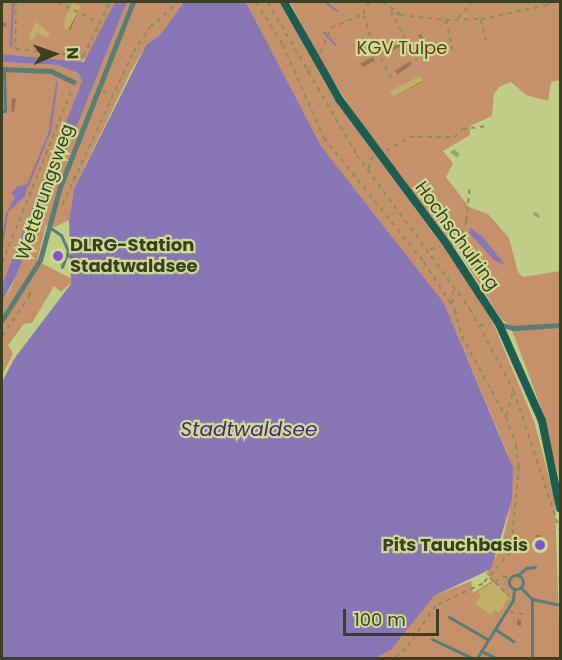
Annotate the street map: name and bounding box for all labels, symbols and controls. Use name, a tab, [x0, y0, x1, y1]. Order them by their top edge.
north arrow	[24, 24, 84, 84]
park label: KGV Tulpe	[357, 37, 447, 59]
text: N	[61, 47, 84, 60]
street label: Wetterungsweg	[12, 121, 78, 263]
street label: Hochschulring	[410, 177, 504, 295]
place label: DLRG-Station Stadtwaldsee	[70, 235, 198, 278]
marker: DLRG-Station Stadtwaldsee	[51, 249, 65, 263]
water label: Stadtwaldsee	[181, 417, 317, 441]
place label: Pits Tauchbasis	[382, 534, 528, 556]
marker: Pits Tauchbasis	[533, 538, 547, 552]
scale bar	[346, 597, 442, 635]
text: 100 m	[354, 607, 406, 632]

